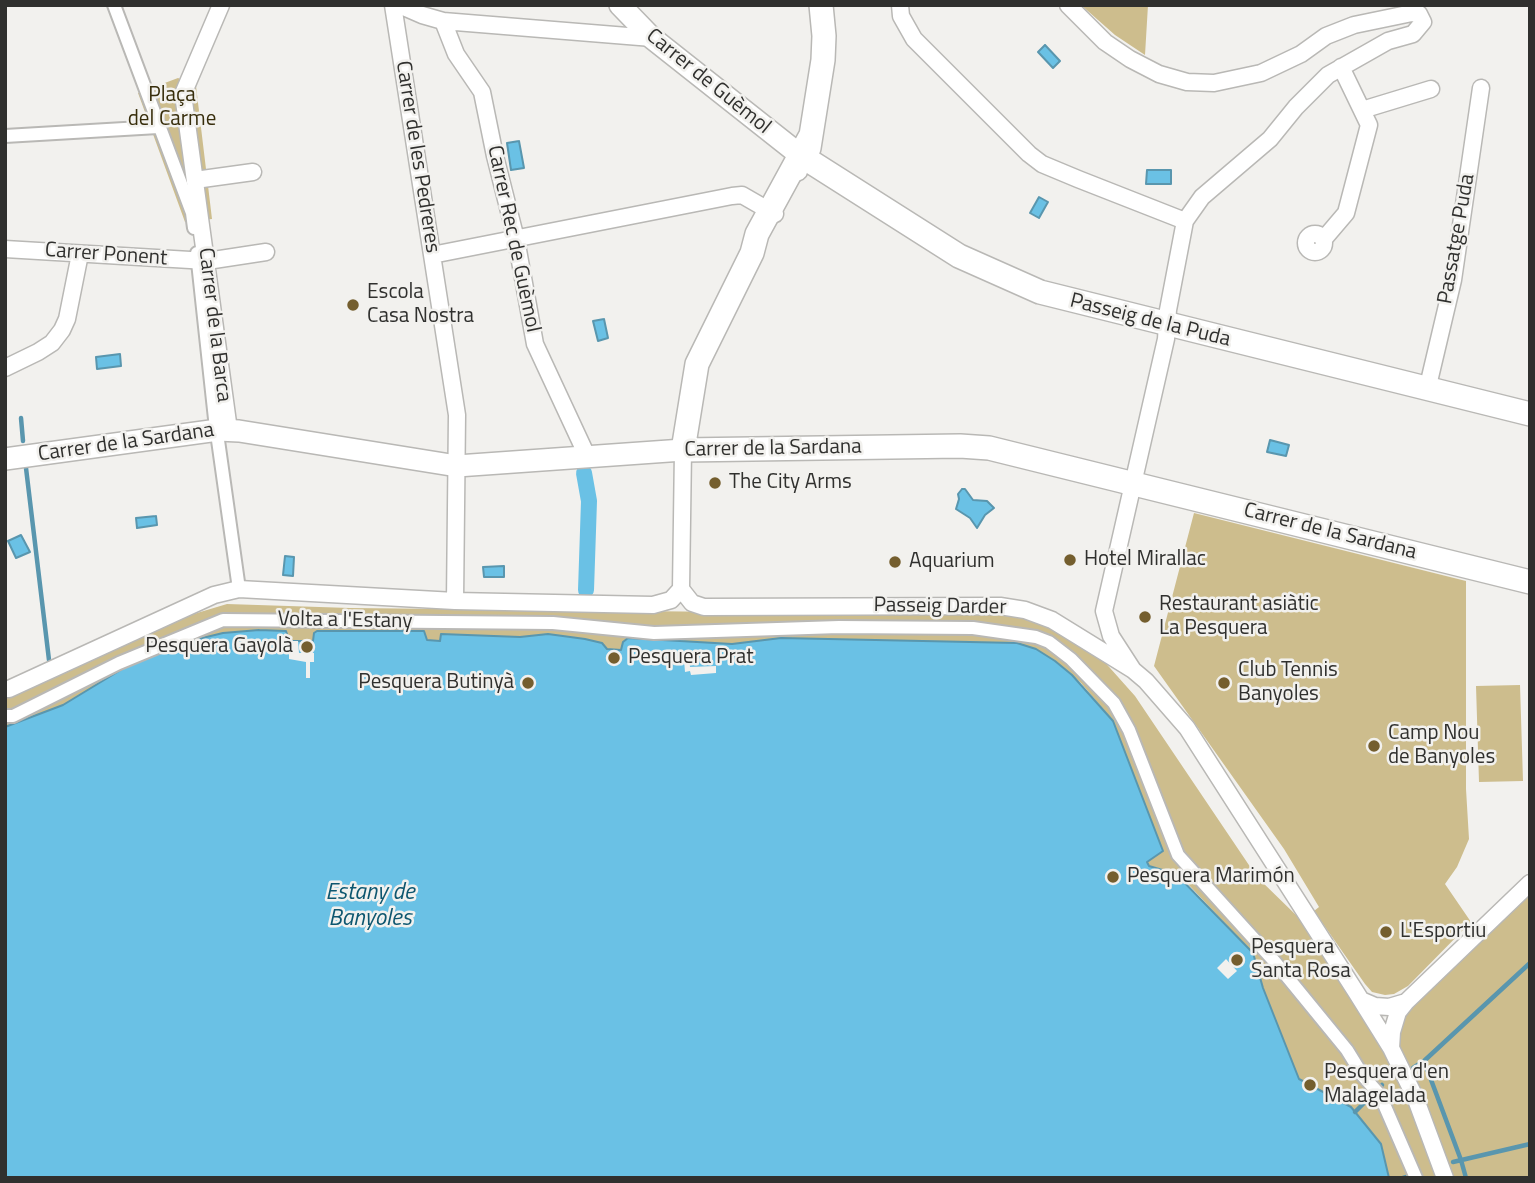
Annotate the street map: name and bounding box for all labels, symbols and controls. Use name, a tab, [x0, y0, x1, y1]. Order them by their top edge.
street label: Carrer de Guèmol	[641, 24, 775, 140]
street label: Carrer de les Pedreres	[389, 59, 445, 255]
park label: Plaça del Carme	[128, 83, 216, 133]
street label: Carrer Rec de Guèmol	[481, 143, 545, 335]
street label: Passatge Puda	[1433, 172, 1481, 306]
street label: Carrer Ponent	[44, 238, 168, 272]
street label: Carrer de la Barca	[192, 246, 236, 404]
place label: Escola Casa Nostra	[367, 280, 474, 330]
street label: Passeig de la Puda	[1067, 289, 1233, 353]
marker: Escola Casa Nostra	[345, 297, 361, 313]
street label: Carrer de la Sardana	[36, 418, 216, 468]
street label: Carrer de la Sardana	[684, 435, 862, 463]
place label: The City Arms	[729, 470, 852, 496]
marker: The City Arms	[707, 475, 723, 491]
street label: Carrer de la Sardana	[1241, 498, 1419, 566]
place label: Hotel Mirallac	[1084, 547, 1206, 573]
place label: Aquarium	[909, 549, 995, 575]
marker: Hotel Mirallac	[1062, 552, 1078, 568]
marker: Aquarium	[887, 554, 903, 570]
place label: Restaurant asiàtic La Pesquera	[1159, 592, 1319, 642]
street label: Passeig Darder	[873, 593, 1007, 621]
street label: Volta a l'Estany	[277, 607, 413, 635]
marker: Restaurant asiàtic La Pesquera	[1137, 609, 1153, 625]
place label: Pesquera Gayolà	[145, 634, 293, 660]
marker: Pesquera Gayolà	[299, 639, 315, 655]
place label: Pesquera Prat	[628, 645, 754, 671]
marker: Pesquera Prat	[606, 650, 622, 666]
place label: Club Tennis Banyoles	[1238, 658, 1338, 708]
place label: Pesquera Butinyà	[358, 670, 514, 696]
marker: Pesquera Butinyà	[520, 675, 536, 691]
marker: Club Tennis Banyoles	[1216, 675, 1232, 691]
place label: Camp Nou de Banyoles	[1388, 721, 1495, 771]
marker: Camp Nou de Banyoles	[1366, 738, 1382, 754]
place label: Pesquera Marimón	[1127, 864, 1295, 890]
marker: Pesquera Marimón	[1105, 869, 1121, 885]
water label: Estany de Banyoles	[325, 879, 415, 933]
place label: L'Esportiu	[1400, 919, 1486, 945]
marker: L'Esportiu	[1378, 924, 1394, 940]
place label: Pesquera Santa Rosa	[1251, 935, 1351, 985]
marker: Pesquera Santa Rosa	[1229, 952, 1245, 968]
place label: Pesquera d'en Malagelada	[1324, 1060, 1449, 1110]
marker: Pesquera d'en Malagelada	[1302, 1077, 1318, 1093]

